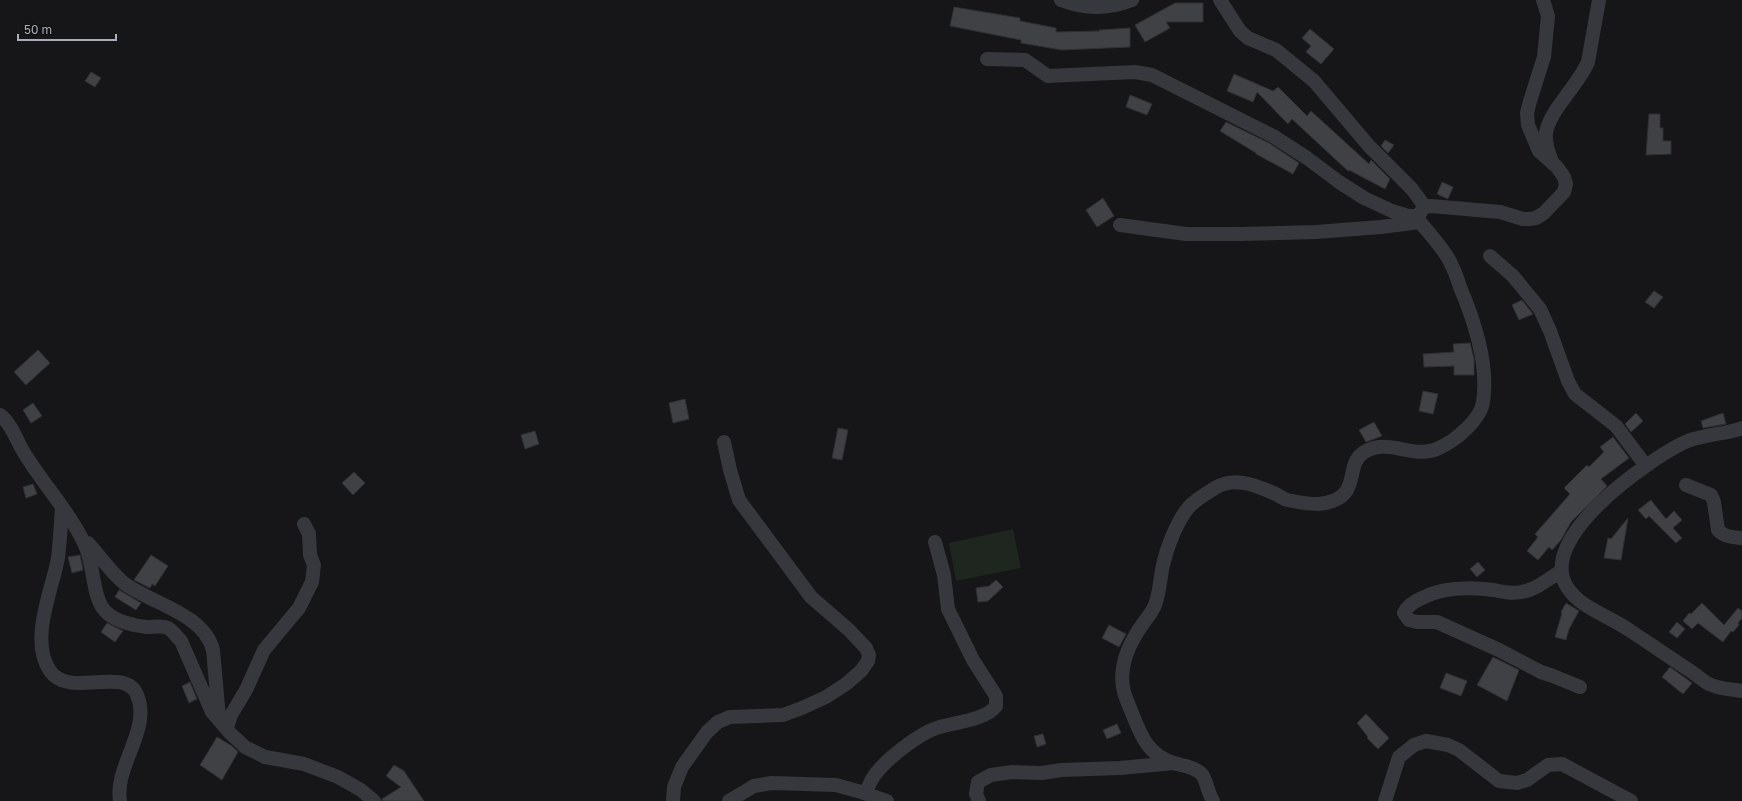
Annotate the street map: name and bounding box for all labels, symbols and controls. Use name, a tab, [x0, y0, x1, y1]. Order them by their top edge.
scale bar	[18, 16, 116, 42]
text: 50 m	[24, 22, 52, 37]

